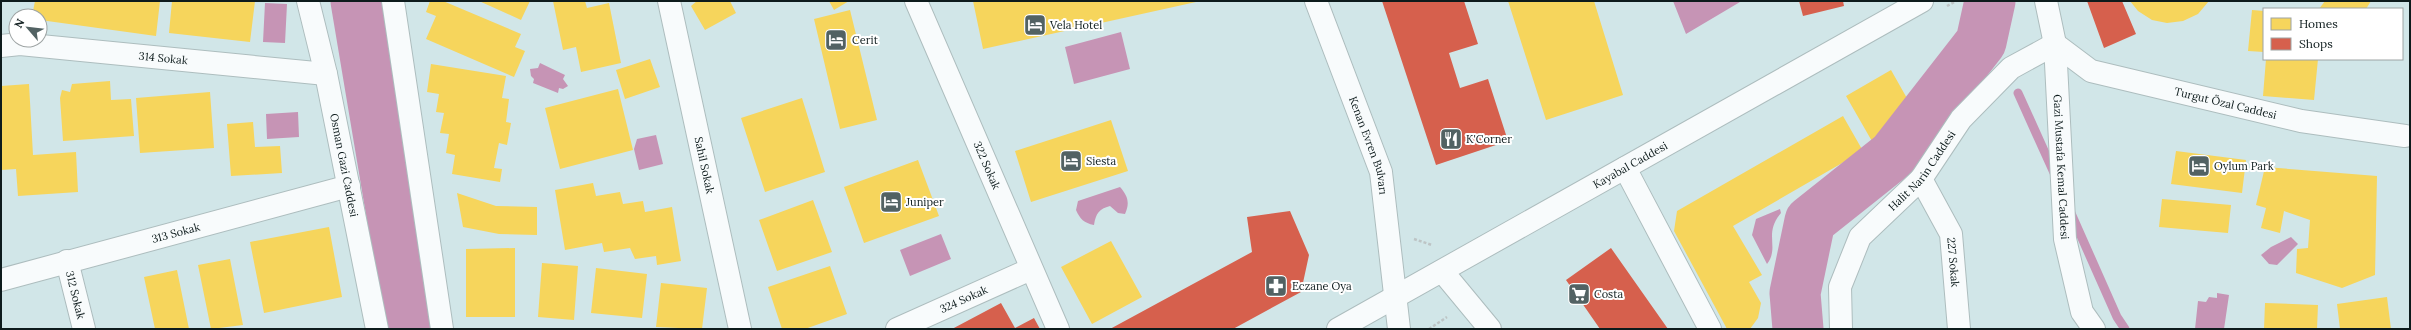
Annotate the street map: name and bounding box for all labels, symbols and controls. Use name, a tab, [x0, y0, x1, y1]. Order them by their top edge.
north arrow	[8, 8, 48, 48]
legend	[2263, 8, 2403, 60]
hotel icon: Vela Hotel	[1022, 12, 1048, 38]
text: N	[11, 16, 28, 30]
text: Homes	[2299, 16, 2338, 31]
place label: Vela Hotel	[1049, 18, 1102, 32]
hotel icon: Cerit	[823, 27, 849, 53]
place label: Cerit	[852, 33, 879, 47]
text: Shops	[2299, 36, 2333, 51]
street label: 314 Sokak	[138, 49, 188, 67]
street label: Turgut Özal Caddesi	[2173, 84, 2278, 122]
street label: Kenan Evren Bulvarı	[1346, 94, 1391, 195]
street label: Gazi Mustafa Kemal Caddesi	[2051, 94, 2072, 240]
street label: Osman Gazi Caddesi	[327, 112, 361, 218]
restaurant icon: K'Corner	[1438, 126, 1464, 152]
street label: Halit Narin Caddesi	[1885, 128, 1958, 214]
place label: K'Corner	[1466, 132, 1512, 146]
street label: Sahil Sokak	[692, 135, 718, 195]
street label: Kayabal Caddesi	[1590, 138, 1670, 191]
street label: 322 Sokak	[971, 139, 1004, 192]
hotel icon: Siesta	[1058, 148, 1084, 174]
hotel icon: Oylum Park	[2186, 153, 2212, 179]
place label: Siesta	[1086, 154, 1117, 168]
place label: Oylum Park	[2214, 159, 2274, 173]
hotel icon: Juniper	[878, 189, 904, 215]
place label: Juniper	[905, 195, 944, 209]
street label: 313 Sokak	[150, 220, 201, 246]
street label: 227 Sokak	[1944, 237, 1962, 288]
street label: 312 Sokak	[63, 269, 88, 321]
pharmacy icon: Eczane Oya	[1263, 273, 1289, 299]
place label: Eczane Oya	[1292, 279, 1352, 293]
supermarket icon: Costa	[1566, 281, 1592, 307]
street label: 324 Sokak	[938, 282, 990, 316]
place label: Costa	[1594, 287, 1623, 301]

